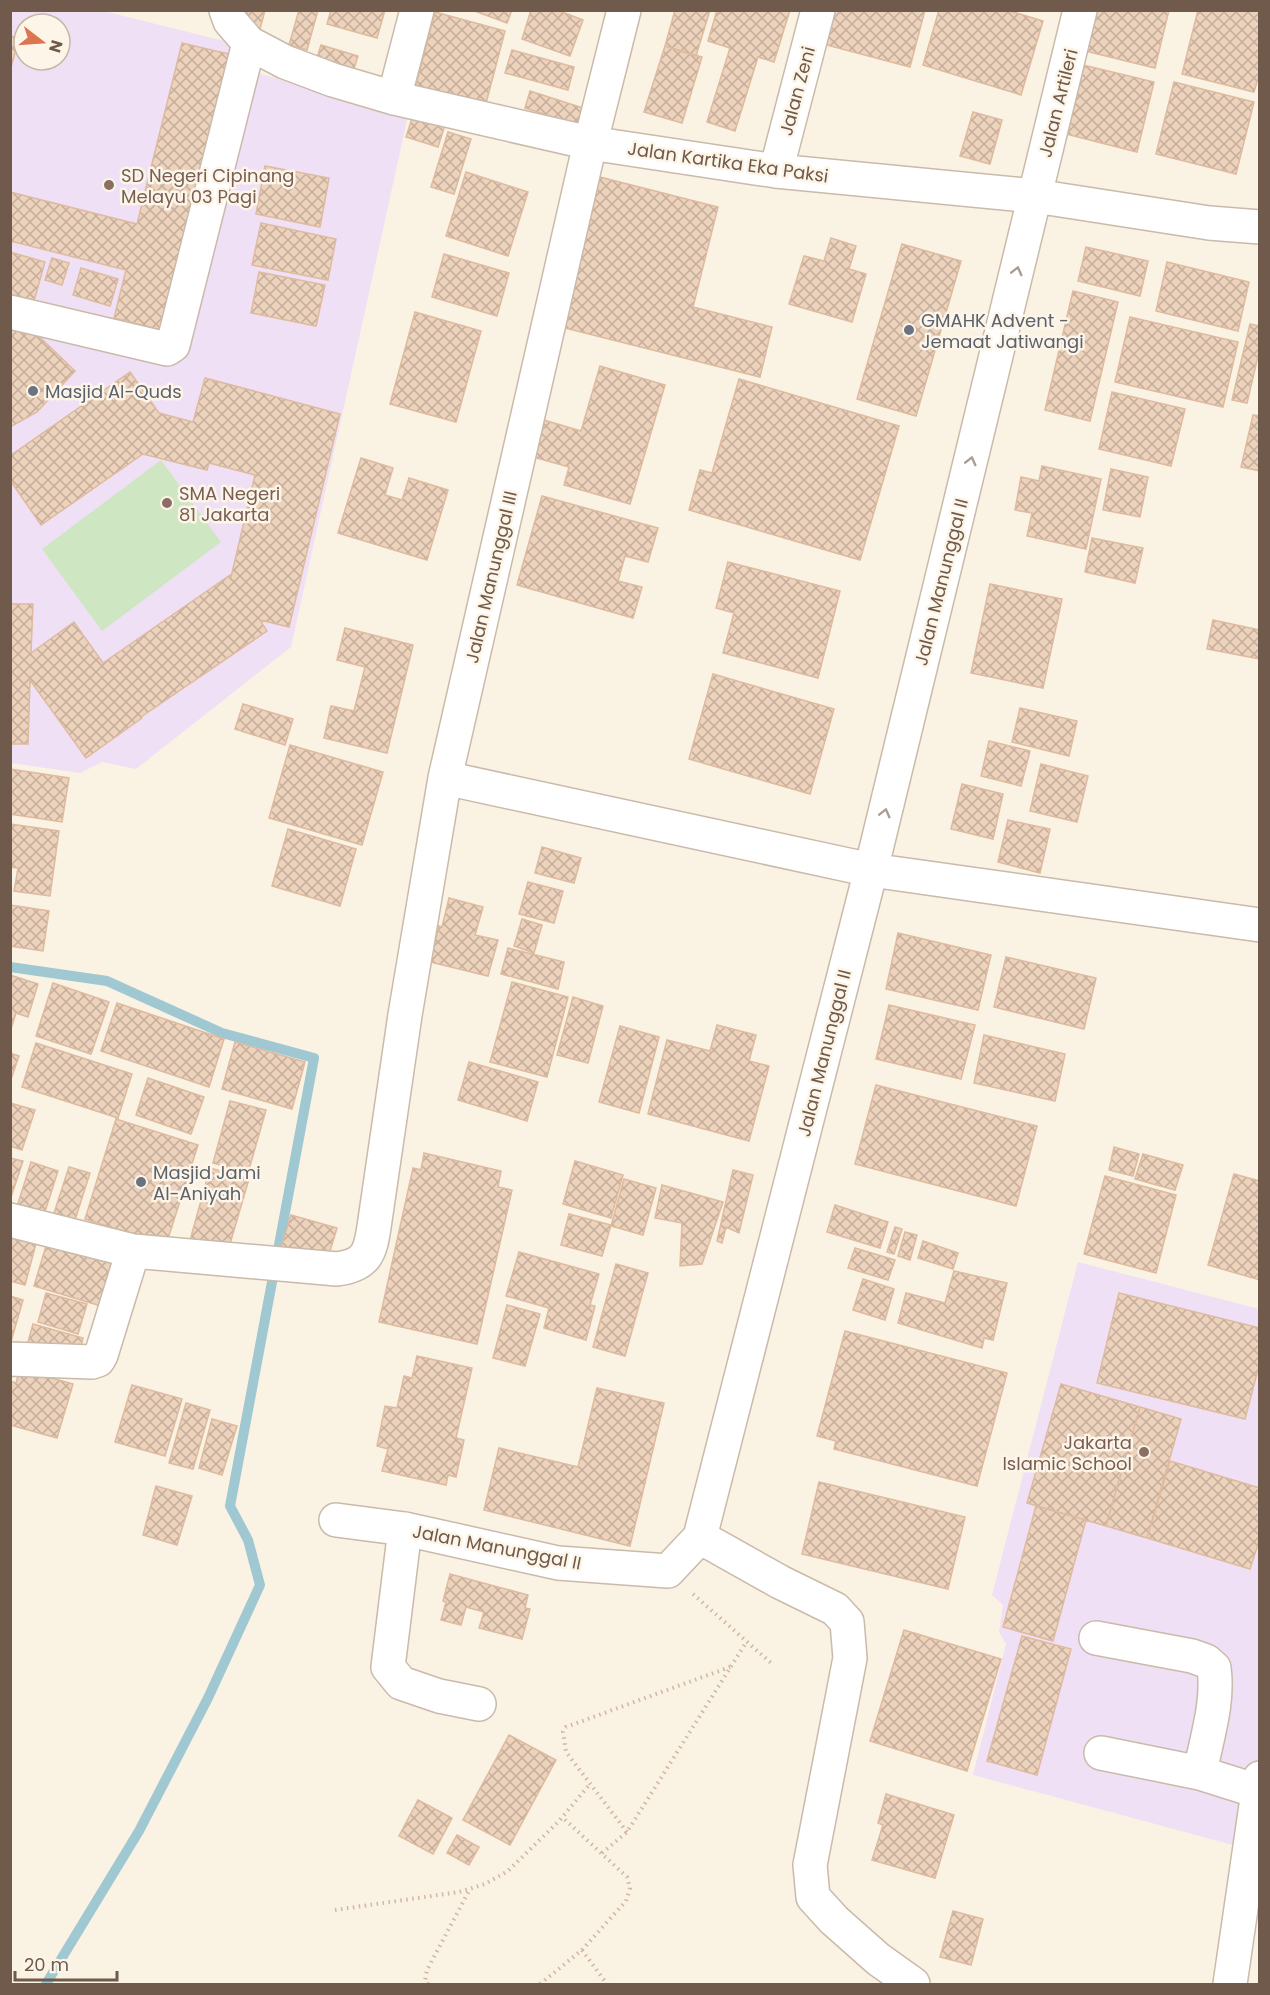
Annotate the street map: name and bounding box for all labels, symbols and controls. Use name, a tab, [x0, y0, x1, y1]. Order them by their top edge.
north arrow	[12, 12, 72, 72]
text: N	[43, 37, 69, 55]
street label: Jalan Zeni	[773, 44, 821, 138]
street label: Jalan Artileri	[1032, 46, 1084, 160]
street label: Jalan Kartika Eka Paksi	[626, 136, 830, 188]
place label: SD Negeri Cipinang Melayu 03 Pagi	[121, 163, 294, 209]
marker: SD Negeri Cipinang Melayu 03 Pagi	[102, 178, 116, 192]
one-way arrow	[1010, 266, 1023, 276]
place label: GMAHK Advent - Jemaat Jatiwangi	[921, 308, 1084, 354]
marker: GMAHK Advent - Jemaat Jatiwangi	[902, 323, 916, 337]
place label: Masjid Al-Quds	[45, 379, 182, 404]
marker: Masjid Al-Quds	[26, 384, 40, 398]
one-way arrow	[963, 456, 976, 466]
place label: SMA Negeri 81 Jakarta	[179, 481, 280, 527]
street label: Jalan Manunggal III	[459, 488, 523, 666]
marker: SMA Negeri 81 Jakarta	[160, 496, 174, 510]
street label: Jalan Manunggal II	[908, 496, 974, 668]
one-way arrow	[878, 808, 891, 818]
street label: Jalan Manunggal II	[791, 967, 857, 1139]
place label: Masjid Jami Al-Aniyah	[153, 1160, 261, 1206]
marker: Masjid Jami Al-Aniyah	[134, 1175, 148, 1189]
place label: Jakarta Islamic School	[1002, 1430, 1132, 1476]
marker: Jakarta Islamic School	[1137, 1445, 1151, 1459]
street label: Jalan Manunggal II	[410, 1518, 584, 1576]
scale bar	[15, 1944, 117, 1982]
text: 20 m	[24, 1952, 69, 1977]

